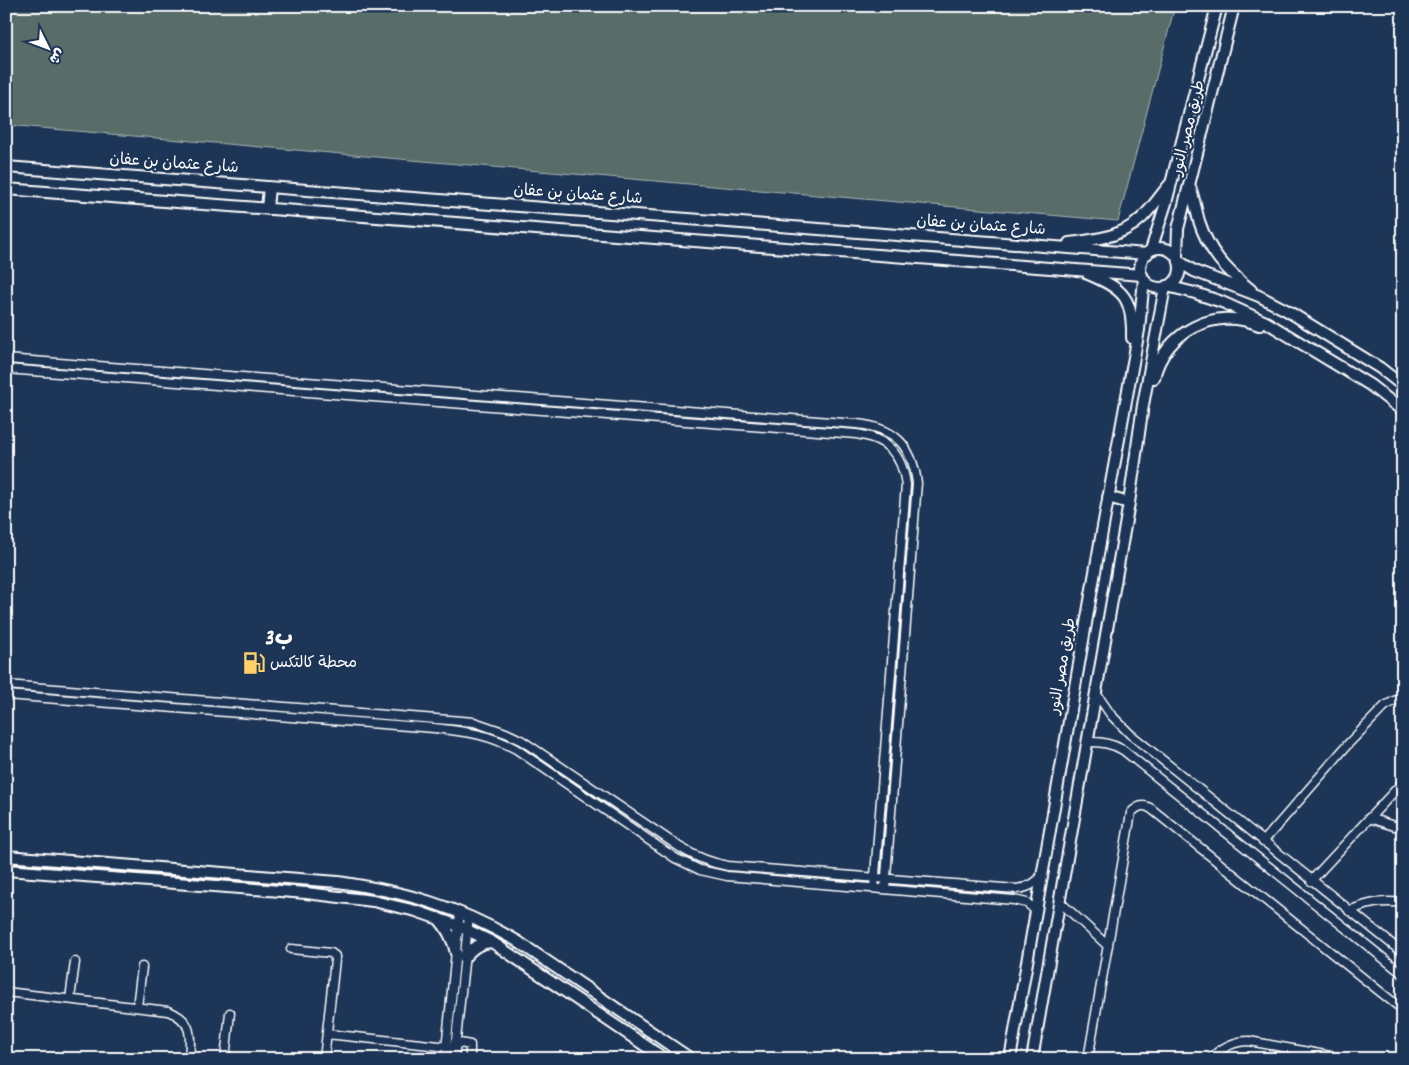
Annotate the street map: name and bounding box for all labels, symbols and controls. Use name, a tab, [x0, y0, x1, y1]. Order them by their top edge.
north arrow	[22, 22, 72, 72]
text: ش	[44, 43, 69, 68]
street label: طريق مصر النور	[1166, 78, 1212, 180]
street label: شارع عثمان بن عفان	[109, 148, 239, 180]
street label: شارع عثمان بن عفان	[513, 179, 643, 211]
street label: شارع عثمان بن عفان	[916, 210, 1046, 242]
street label: طريق مصر النور	[1043, 616, 1083, 718]
district label: ب3	[265, 625, 293, 655]
fuel station icon: محطة كالتكس	[241, 650, 267, 676]
place label: محطة كالتكس	[270, 652, 357, 675]

